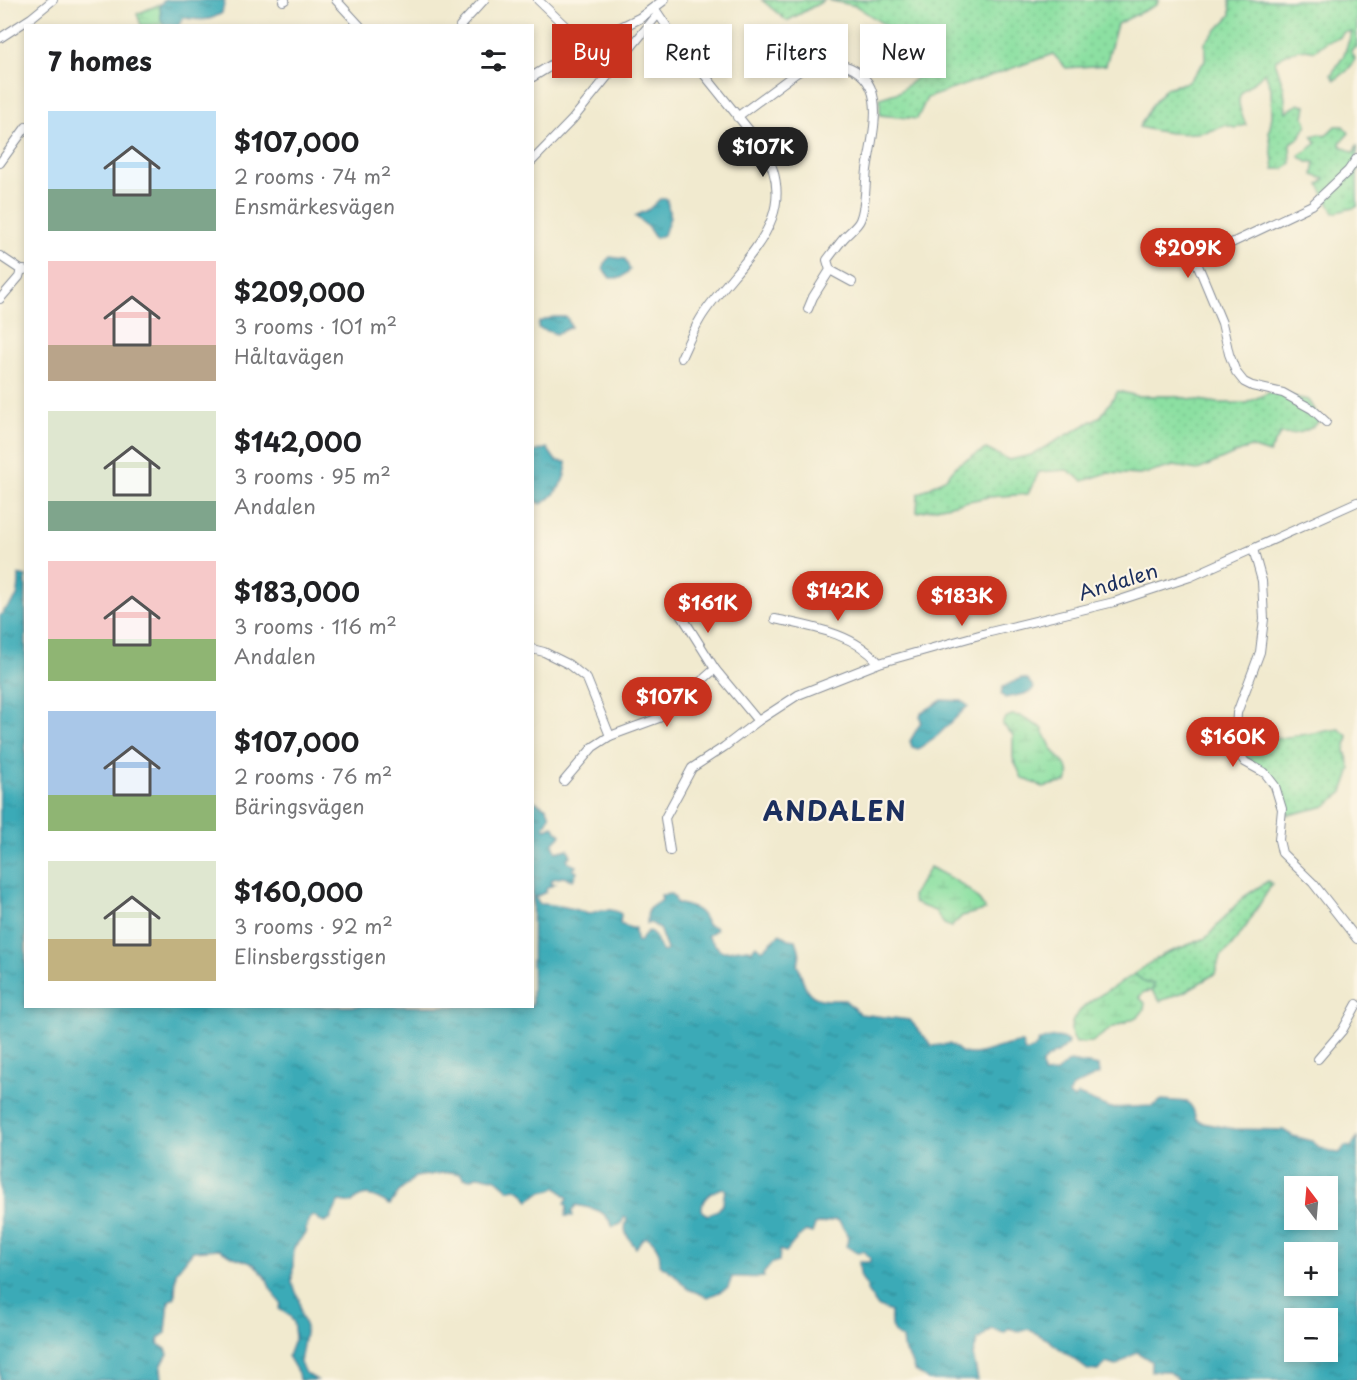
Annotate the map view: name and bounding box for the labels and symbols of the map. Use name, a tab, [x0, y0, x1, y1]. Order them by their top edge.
pin: $107K	[721, 127, 805, 178]
pin: $209K	[1146, 228, 1230, 279]
street label: Andalen	[1074, 555, 1161, 607]
pin: $142K	[796, 571, 880, 622]
pin: $183K	[920, 576, 1004, 627]
pin: $161K	[666, 583, 750, 634]
pin: $107K	[625, 677, 709, 728]
pin: $160K	[1191, 717, 1275, 768]
district label: ANDALEN	[763, 791, 907, 830]
north arrow	[1284, 1176, 1338, 1230]

